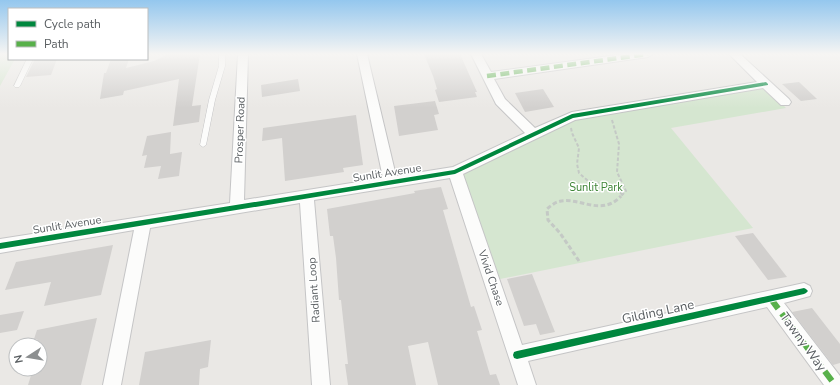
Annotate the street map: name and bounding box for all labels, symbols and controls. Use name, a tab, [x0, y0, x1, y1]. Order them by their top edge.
legend	[8, 8, 148, 60]
text: Cycle path	[44, 16, 101, 32]
text: Path	[44, 36, 69, 52]
street label: Prosper Road	[231, 96, 249, 164]
street label: Sunlit Avenue	[352, 160, 422, 186]
park label: Sunlit Park	[569, 180, 623, 195]
street label: Sunlit Avenue	[32, 212, 102, 238]
street label: Vivid Chase	[474, 247, 508, 308]
street label: Radiant Loop	[304, 257, 324, 323]
street label: Gilding Lane	[620, 296, 696, 328]
street label: Tawny Way	[775, 309, 831, 375]
north arrow	[8, 337, 48, 377]
text: N	[11, 353, 27, 365]

